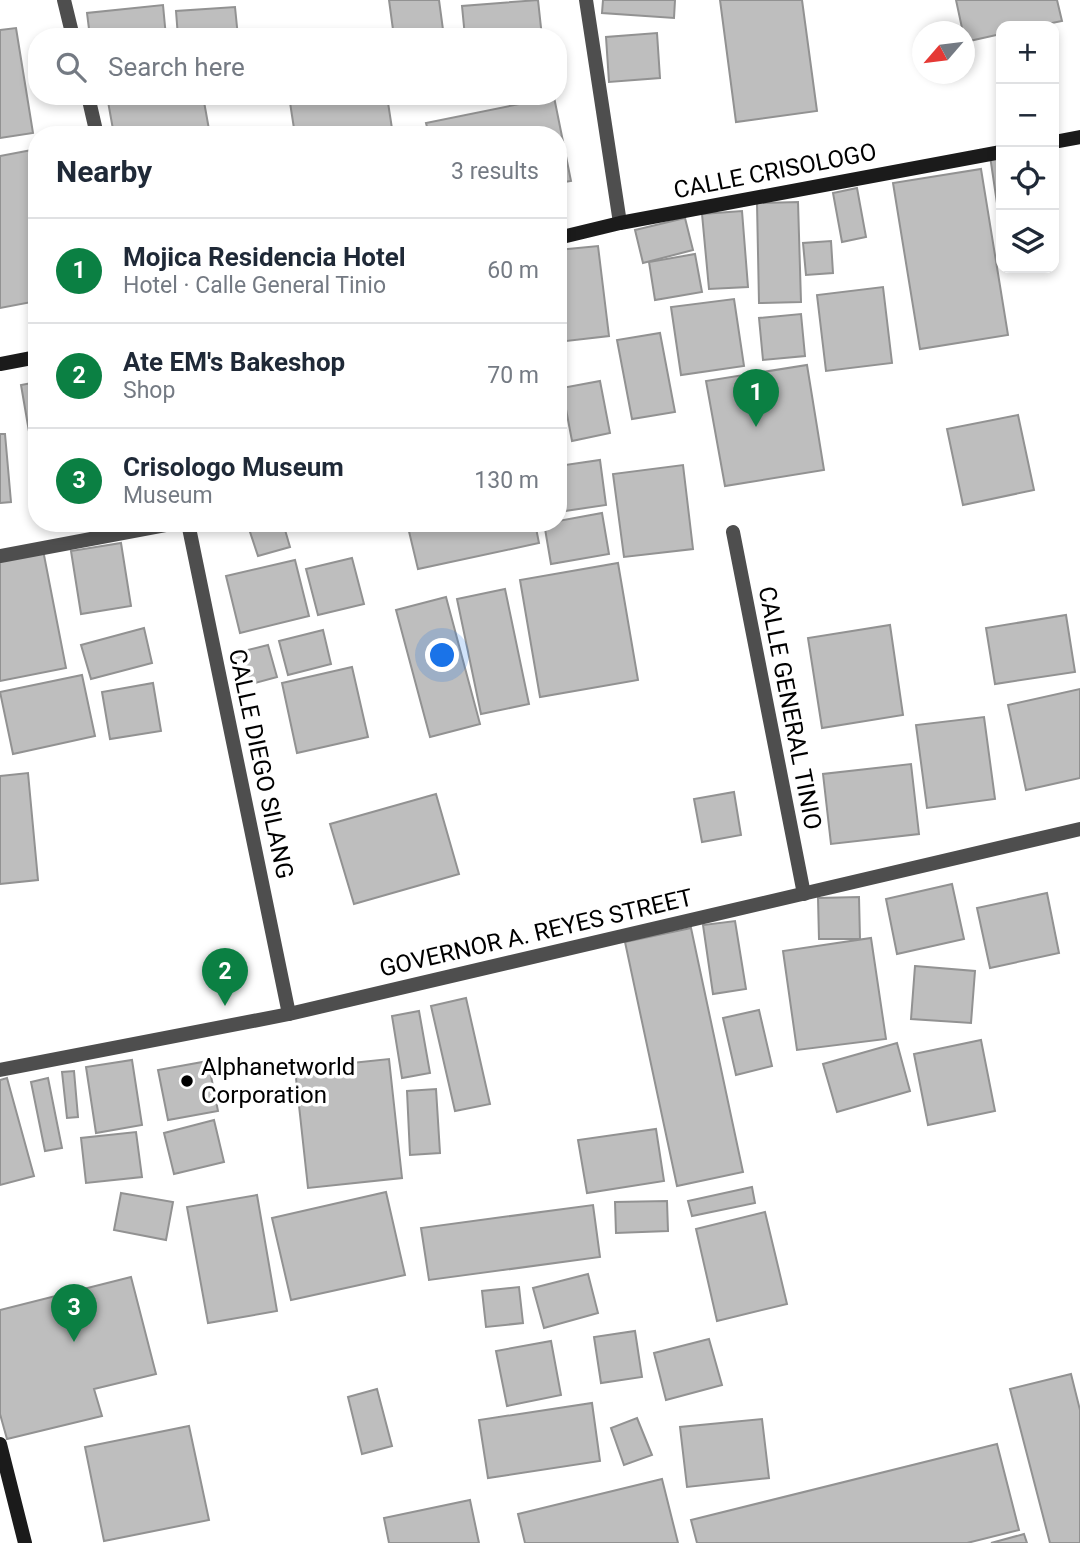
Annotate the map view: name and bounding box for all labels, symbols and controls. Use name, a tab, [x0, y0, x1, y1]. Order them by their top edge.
north arrow	[912, 21, 975, 84]
map controls	[996, 21, 1059, 273]
button: +	[996, 21, 1059, 84]
search box	[28, 28, 567, 105]
icon: search	[52, 48, 90, 86]
text: Search here	[108, 52, 245, 82]
button: −	[996, 84, 1059, 147]
street label: CALLE CRISOLOGO	[671, 138, 879, 204]
button: locate	[996, 147, 1059, 210]
text: Nearby	[56, 154, 152, 189]
text: 3 results	[451, 158, 539, 185]
button: layers	[996, 210, 1059, 273]
text: Mojica Residencia Hotel	[123, 242, 406, 272]
text: 1	[72, 257, 86, 284]
text: 60 m	[487, 257, 539, 284]
text: Hotel · Calle General Tinio	[123, 272, 386, 299]
text: Ate EM's Bakeshop	[123, 347, 345, 377]
text: 2	[72, 362, 86, 389]
text: 70 m	[487, 362, 539, 389]
pin: 1	[733, 369, 779, 427]
text: Shop	[123, 377, 175, 404]
text: Crisologo Museum	[123, 452, 344, 482]
text: 3	[72, 467, 86, 494]
text: 130 m	[474, 467, 539, 494]
text: Museum	[123, 482, 213, 509]
street label: CALLE GENERAL TINIO	[753, 584, 827, 832]
your location	[425, 638, 459, 672]
street label: CALLE DIEGO SILANG	[223, 646, 299, 882]
street label: GOVERNOR A. REYES STREET	[377, 883, 695, 983]
pin: 2	[202, 948, 248, 1006]
place label: Alphanetworld Corporation	[201, 1053, 355, 1109]
marker: Alphanetworld Corporation	[179, 1073, 195, 1089]
pin: 3	[51, 1284, 97, 1342]

